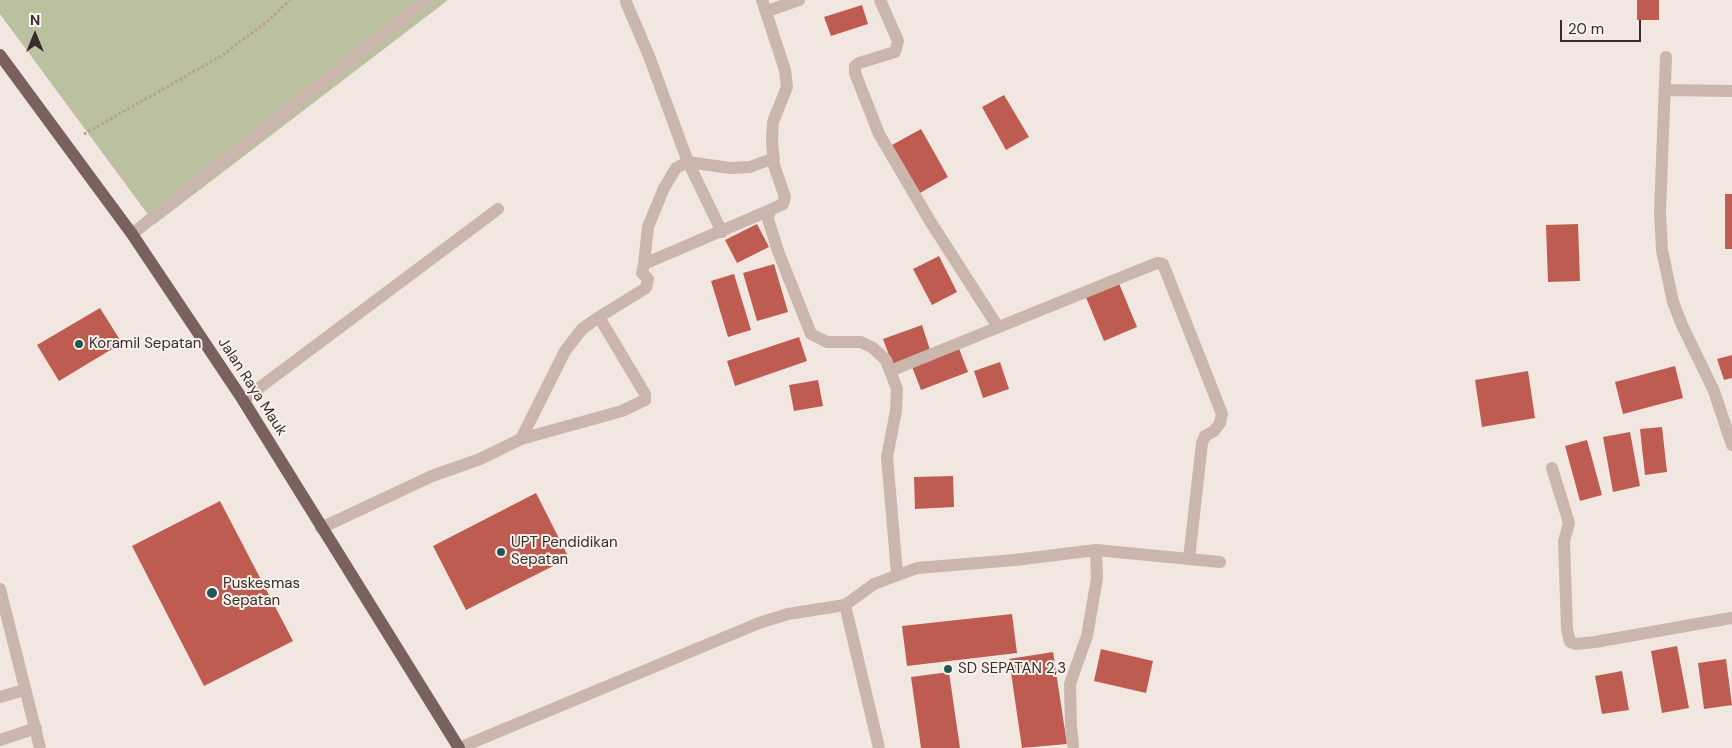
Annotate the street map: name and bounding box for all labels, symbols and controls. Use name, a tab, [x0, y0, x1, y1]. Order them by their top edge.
north arrow	[10, 10, 60, 60]
scale bar	[1562, 10, 1643, 42]
text: N	[30, 11, 40, 29]
text: 20 m	[1568, 19, 1604, 39]
place label: Koramil Sepatan	[89, 335, 201, 353]
street label: Jalan Raya Mauk	[214, 335, 290, 439]
marker: Koramil Sepatan	[73, 338, 85, 350]
place label: UPT Pendidikan Sepatan	[511, 534, 618, 569]
marker: UPT Pendidikan Sepatan	[495, 546, 507, 558]
place label: Puskesmas Sepatan	[223, 575, 300, 610]
marker: Puskesmas Sepatan	[205, 586, 219, 600]
place label: SD SEPATAN 2,3	[958, 660, 1066, 678]
marker: SD SEPATAN 2,3	[942, 663, 954, 675]

